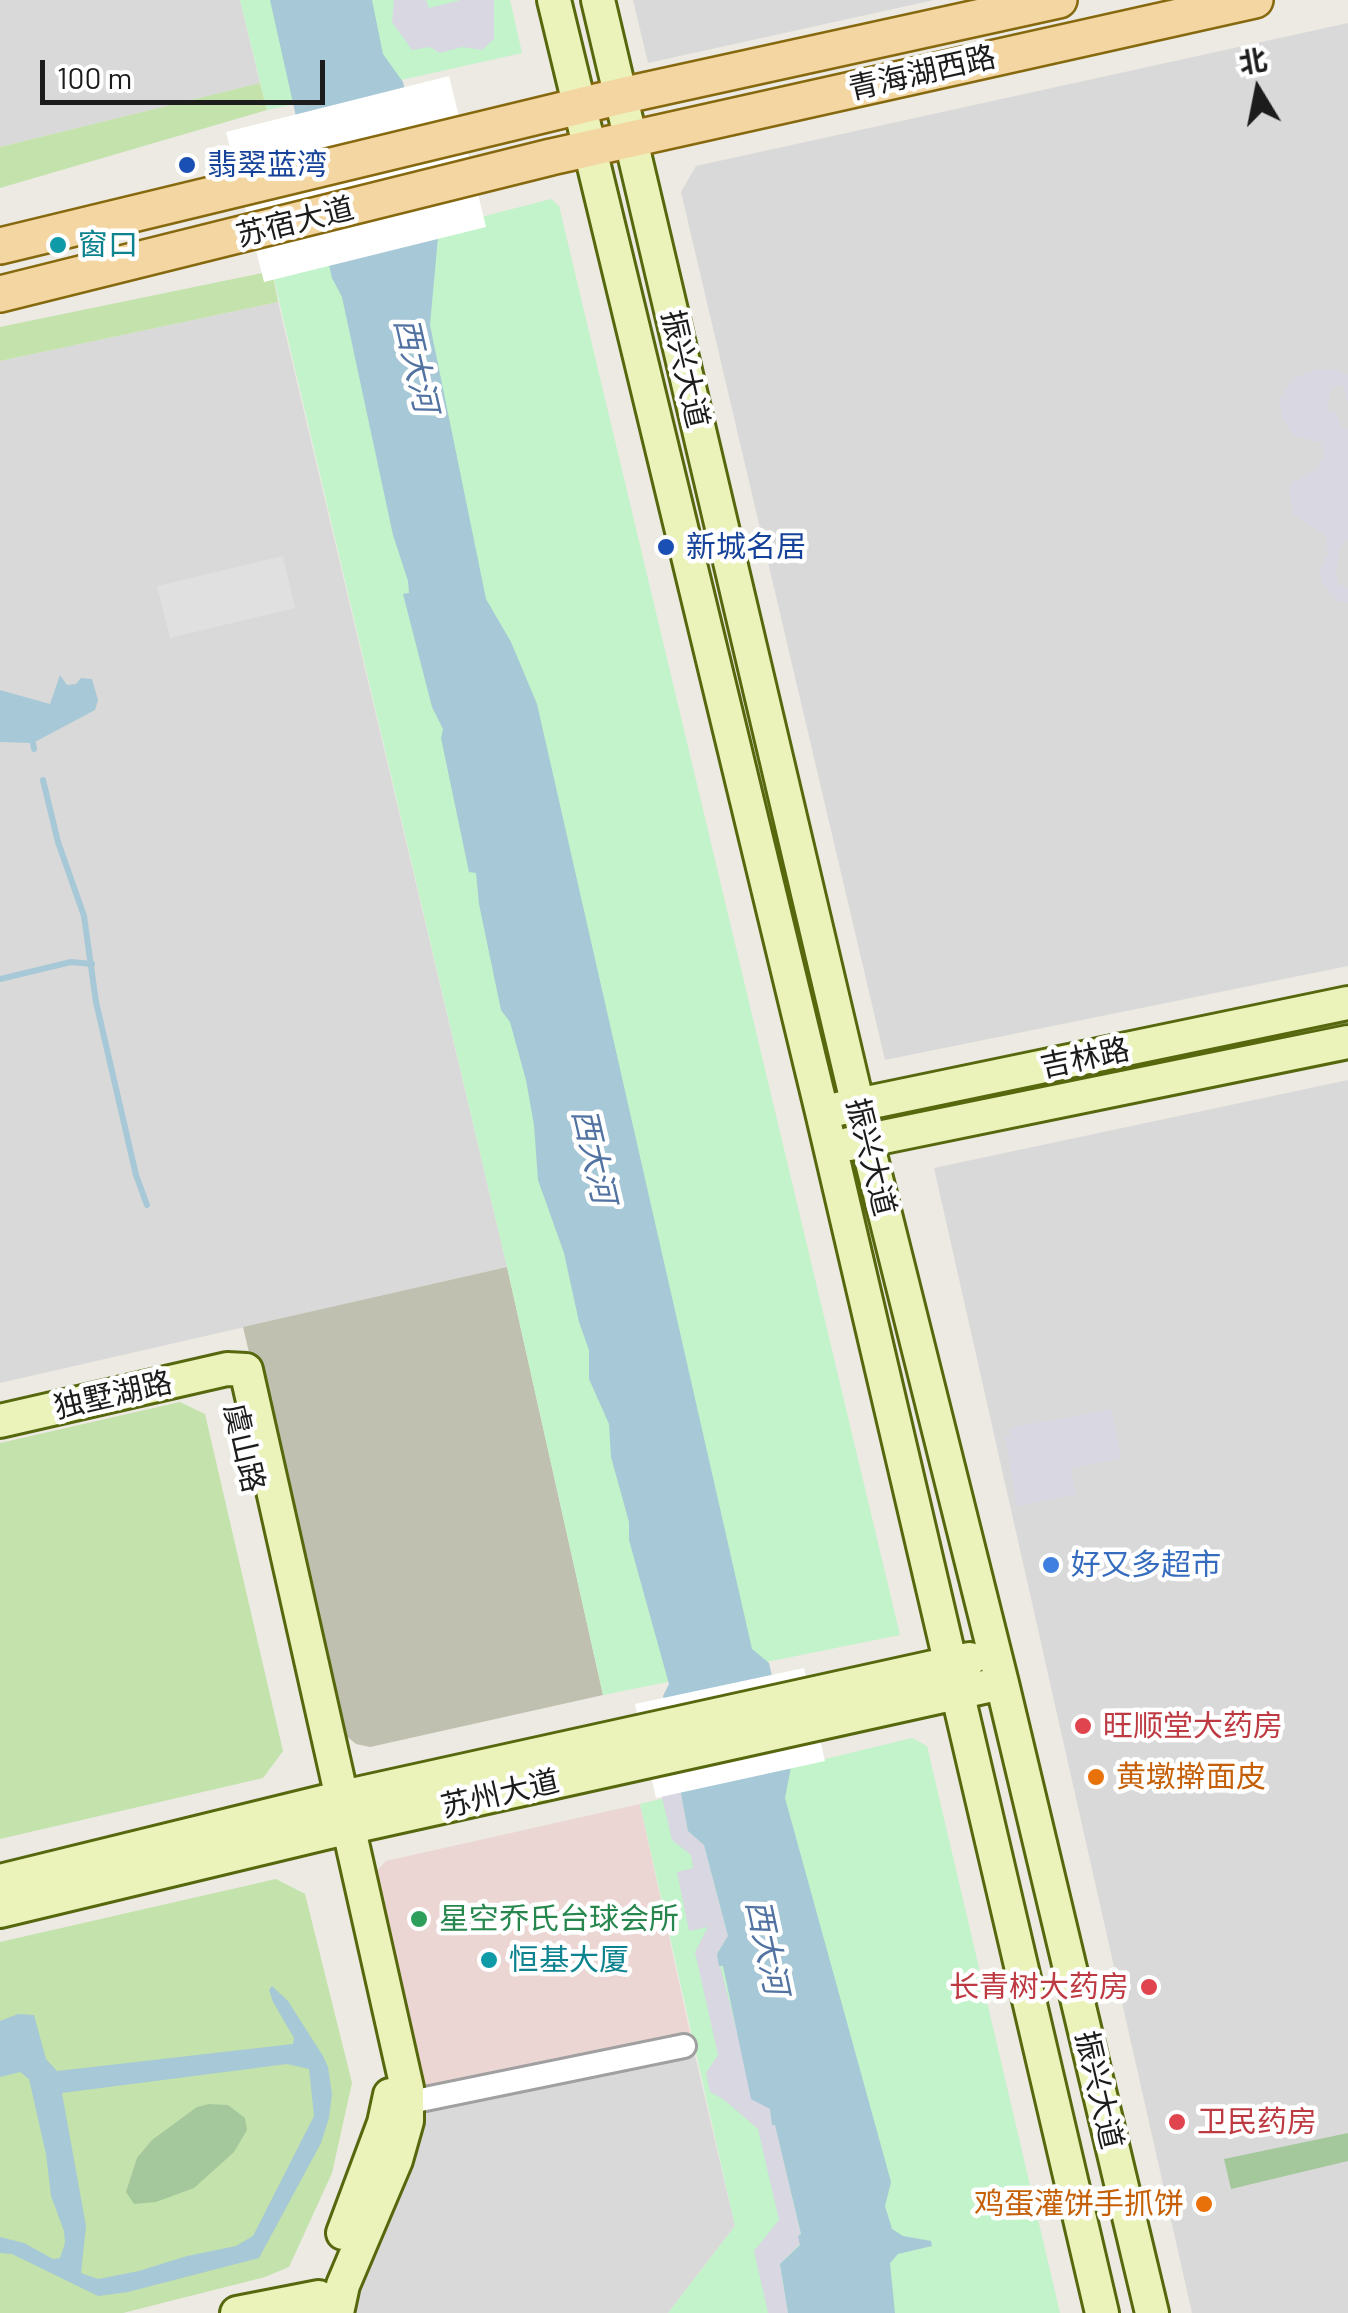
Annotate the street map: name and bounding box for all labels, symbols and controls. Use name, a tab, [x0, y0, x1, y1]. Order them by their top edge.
street label: 青海湖西路	[845, 39, 999, 107]
scale bar	[45, 40, 330, 102]
north arrow	[1208, 40, 1308, 140]
text: 北	[1236, 41, 1270, 80]
text: 100 m	[57, 59, 132, 95]
place label: 翡翠蓝湾	[207, 147, 327, 183]
marker: 翡翠蓝湾	[176, 154, 198, 176]
street label: 苏宿大道	[232, 190, 358, 254]
place label: 窗口	[78, 227, 138, 263]
marker: 窗口	[47, 234, 69, 256]
street label: 振兴大道	[654, 306, 716, 432]
water label: 西大河	[386, 314, 446, 416]
place label: 新城名居	[686, 529, 806, 565]
marker: 新城名居	[655, 536, 677, 558]
street label: 吉林路	[1037, 1031, 1133, 1085]
street label: 振兴大道	[839, 1094, 903, 1220]
water label: 西大河	[564, 1105, 624, 1207]
street label: 独墅湖路	[50, 1364, 176, 1426]
street label: 虞山路	[216, 1400, 272, 1496]
place label: 好又多超市	[1071, 1547, 1221, 1583]
marker: 好又多超市	[1040, 1554, 1062, 1576]
place label: 旺顺堂大药房	[1103, 1708, 1283, 1744]
marker: 旺顺堂大药房	[1072, 1715, 1094, 1737]
place label: 黄墩擀面皮	[1116, 1759, 1266, 1795]
street label: 苏州大道	[437, 1763, 563, 1825]
marker: 黄墩擀面皮	[1085, 1766, 1107, 1788]
water label: 西大河	[738, 1896, 796, 1998]
place label: 星空乔氏台球会所	[439, 1901, 679, 1937]
marker: 星空乔氏台球会所	[408, 1908, 430, 1930]
place label: 恒基大厦	[509, 1942, 629, 1978]
marker: 恒基大厦	[478, 1949, 500, 1971]
place label: 长青树大药房	[949, 1969, 1129, 2005]
marker: 长青树大药房	[1138, 1976, 1160, 1998]
street label: 振兴大道	[1068, 2027, 1130, 2153]
place label: 卫民药房	[1197, 2104, 1317, 2140]
marker: 卫民药房	[1166, 2111, 1188, 2133]
place label: 鸡蛋灌饼手抓饼	[974, 2186, 1184, 2222]
marker: 鸡蛋灌饼手抓饼	[1193, 2193, 1215, 2215]

